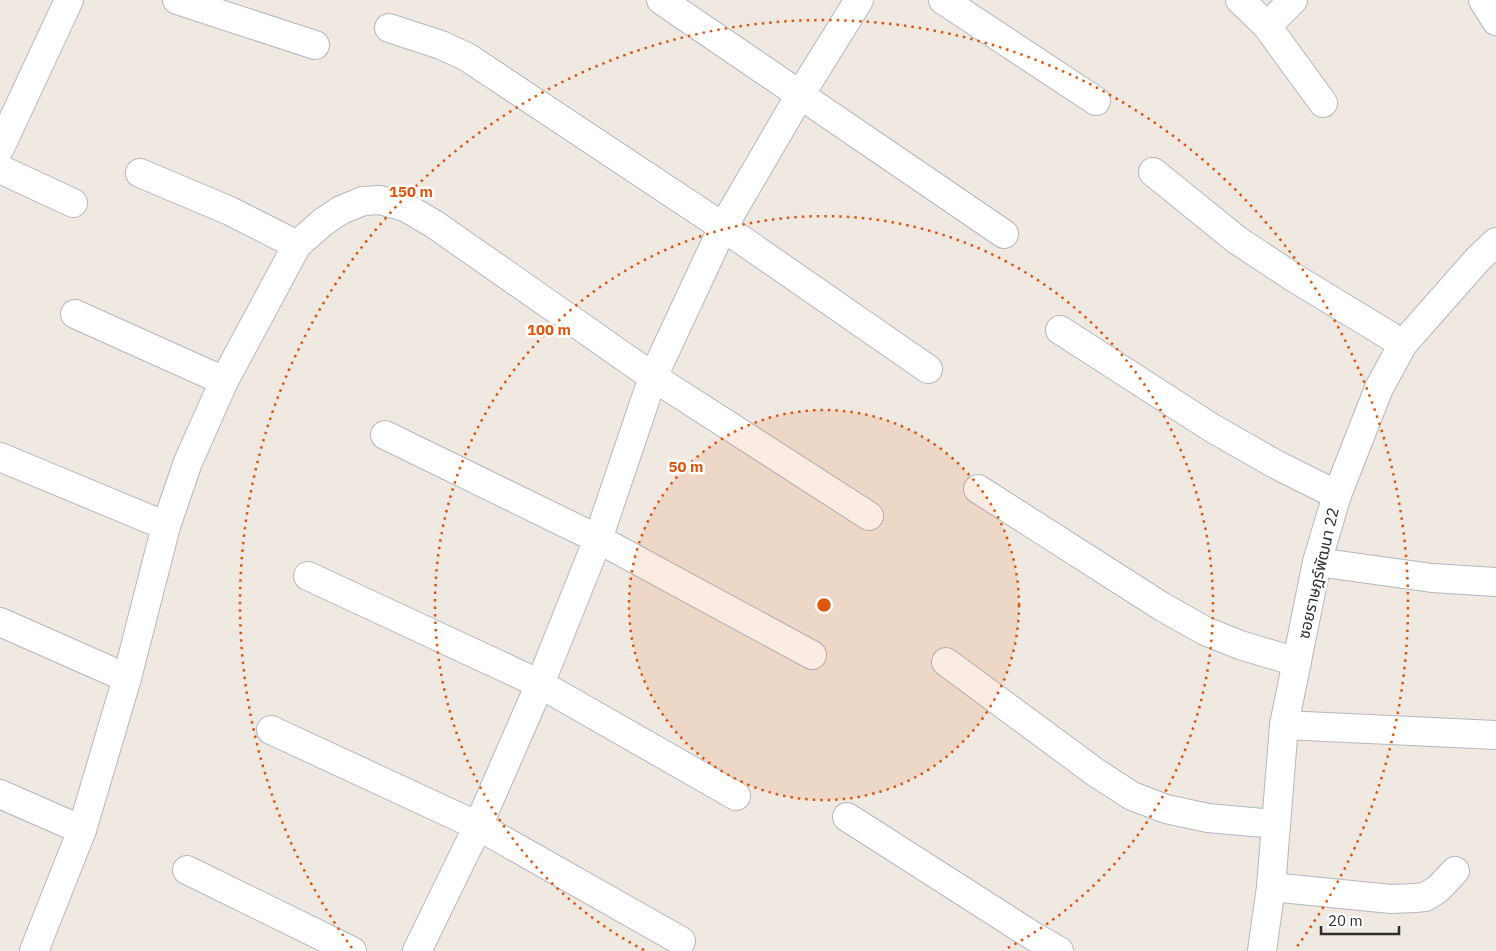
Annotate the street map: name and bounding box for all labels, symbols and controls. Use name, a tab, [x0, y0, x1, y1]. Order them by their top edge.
text: 150 m	[389, 182, 433, 201]
text: 100 m	[527, 320, 571, 339]
text: 50 m	[669, 457, 703, 476]
street label: ซอยราษฎร์พัฒนา 22	[1293, 505, 1343, 641]
centre of rings	[815, 596, 833, 614]
scale bar	[1321, 904, 1398, 936]
text: 20 m	[1328, 911, 1363, 930]

